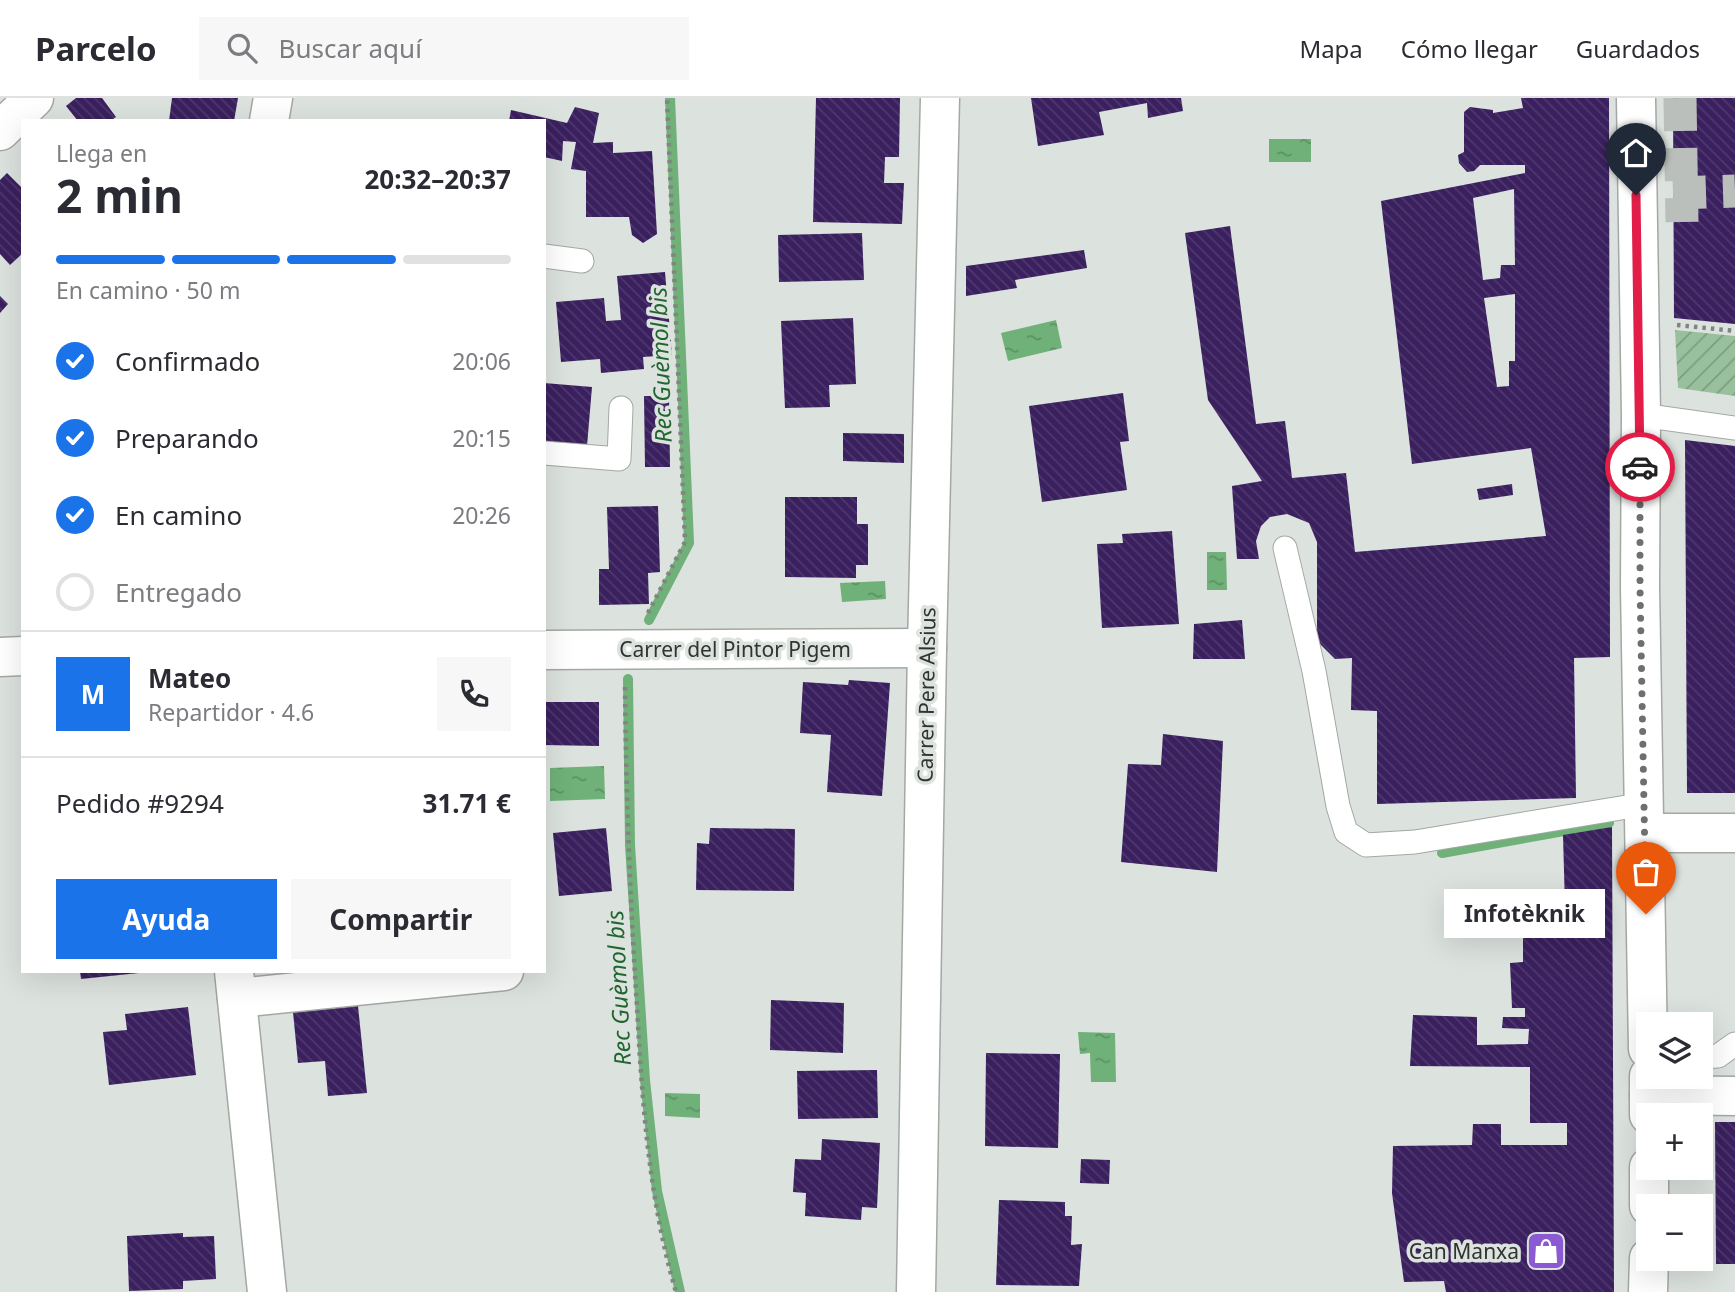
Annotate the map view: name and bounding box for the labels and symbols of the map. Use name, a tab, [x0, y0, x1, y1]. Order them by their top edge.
pin	[1606, 123, 1666, 195]
water label: Rec Guèmol bis	[641, 287, 679, 443]
courier	[1605, 432, 1675, 502]
street label: Carrer Pere Alsius	[910, 607, 942, 783]
street label: Carrer del Pintor Pigem	[619, 635, 851, 663]
pin	[1616, 842, 1676, 914]
callout: Infotèknik	[1443, 890, 1604, 938]
water label: Rec Guèmol bis	[598, 909, 638, 1067]
shop icon: Can Manxa	[1525, 1230, 1567, 1272]
place label: Can Manxa	[1409, 1237, 1519, 1265]

